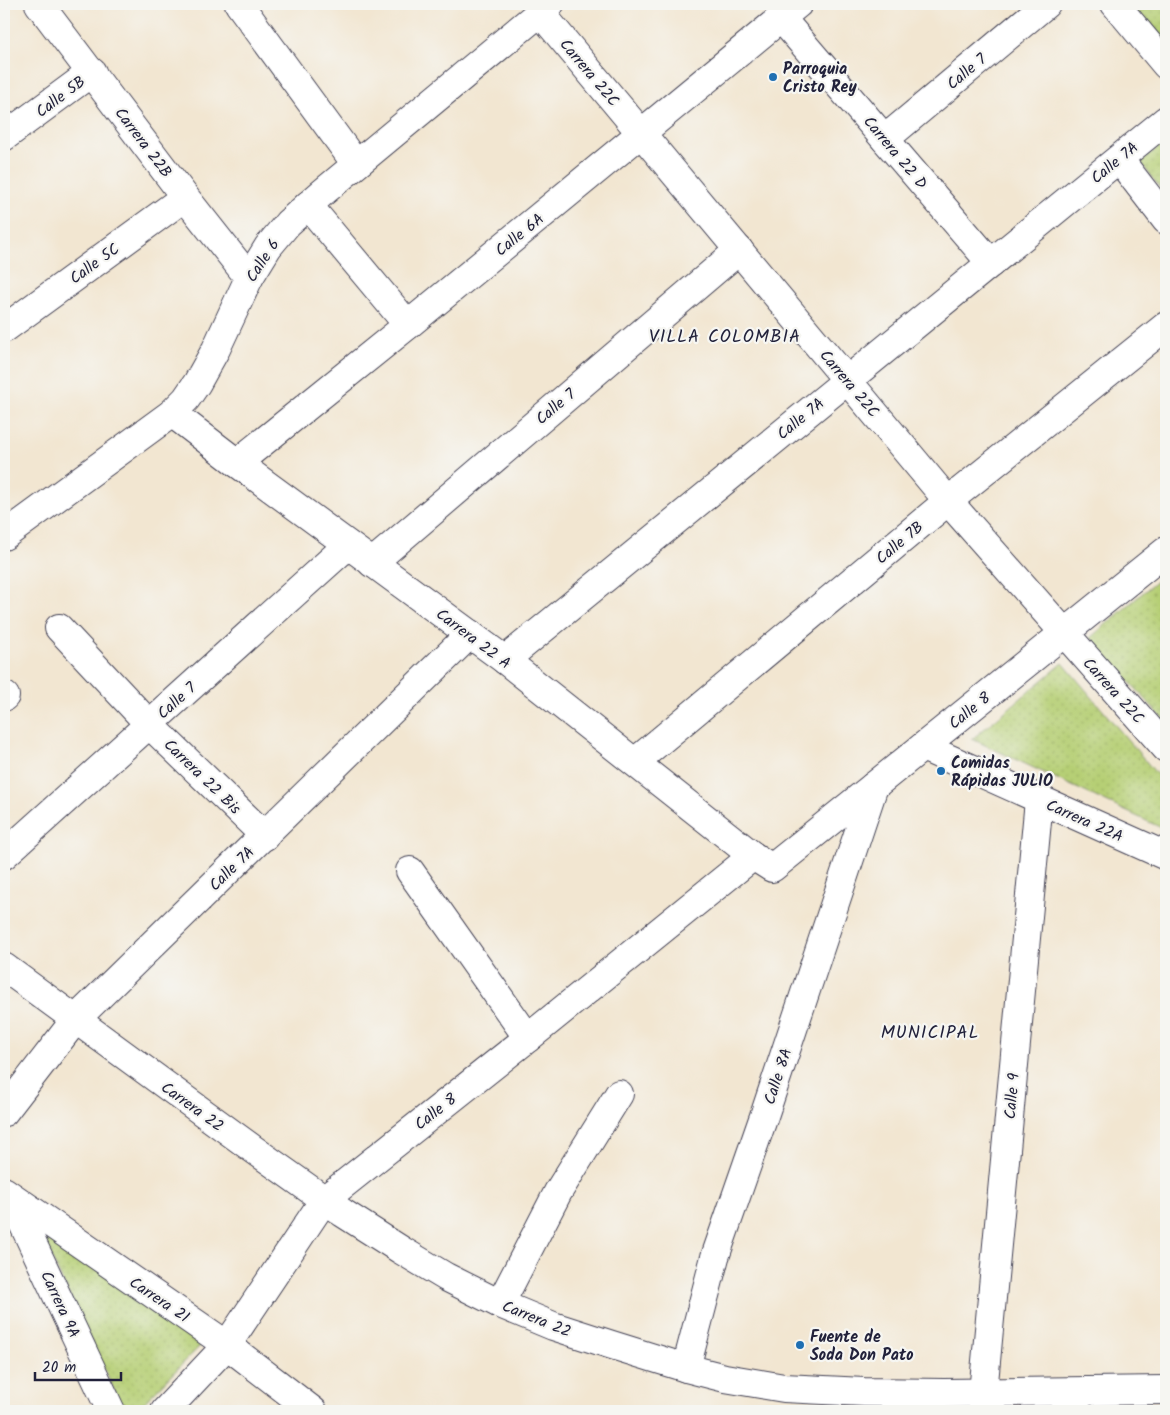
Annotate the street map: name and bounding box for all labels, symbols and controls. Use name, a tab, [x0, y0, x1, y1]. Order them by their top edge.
street label: Carrera 22C	[553, 33, 625, 113]
street label: Calle 7	[941, 47, 993, 96]
place label: Parroquia Cristo Rey	[783, 57, 857, 100]
street label: Calle 5B	[30, 70, 91, 124]
marker: Parroquia Cristo Rey	[767, 71, 779, 83]
street label: Carrera 22B	[108, 102, 178, 184]
street label: Carrera 22 D	[857, 111, 933, 195]
street label: Calle 7A	[1085, 136, 1145, 190]
street label: Calle 6A	[490, 207, 550, 263]
street label: Calle 6	[240, 234, 287, 288]
street label: Calle 5C	[65, 237, 125, 291]
district label: VILLA COLOMBIA	[649, 323, 801, 352]
street label: Carrera 22C	[813, 344, 885, 424]
street label: Calle 7	[530, 382, 582, 431]
street label: Calle 7A	[771, 392, 831, 446]
street label: Calle 7B	[870, 516, 929, 571]
street label: Carrera 22 A	[430, 602, 516, 676]
street label: Carrera 22C	[1076, 652, 1150, 730]
street label: Calle 7	[152, 676, 203, 726]
street label: Calle 8	[943, 686, 997, 736]
street label: Carrera 22 Bis	[157, 733, 247, 821]
place label: Comidas Rápidas JULIO	[951, 751, 1053, 794]
marker: Comidas Rápidas JULIO	[935, 765, 947, 777]
street label: Carrera 22A	[1042, 793, 1127, 850]
street label: Calle 7A	[203, 841, 261, 897]
district label: MUNICIPAL	[881, 1019, 979, 1048]
street label: Calle 8A	[758, 1045, 799, 1108]
street label: Calle 9	[998, 1072, 1027, 1120]
street label: Carrera 22	[155, 1076, 229, 1139]
street label: Calle 8	[409, 1087, 463, 1137]
street label: Carrera 9A	[33, 1267, 86, 1343]
street label: Carrera 21	[124, 1271, 195, 1330]
street label: Carrera 22	[498, 1294, 575, 1345]
place label: Fuente de Soda Don Pato	[810, 1325, 914, 1368]
marker: Fuente de Soda Don Pato	[794, 1339, 806, 1351]
scale bar	[35, 1350, 121, 1382]
text: 20 m	[42, 1356, 76, 1380]

